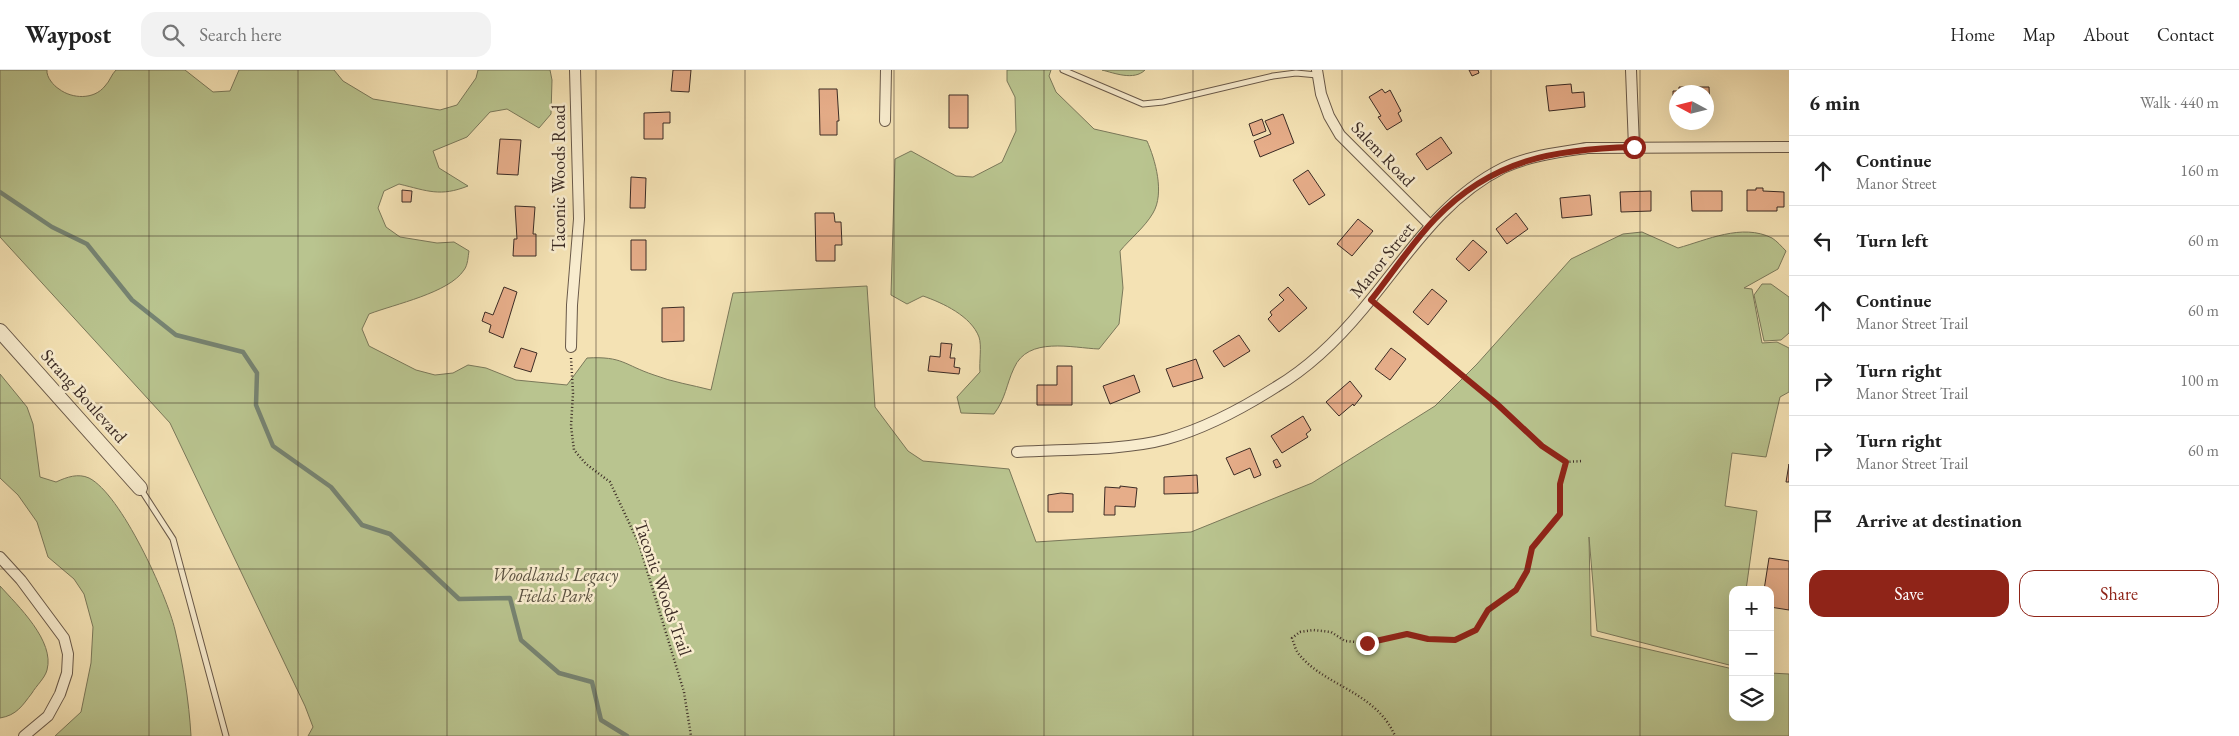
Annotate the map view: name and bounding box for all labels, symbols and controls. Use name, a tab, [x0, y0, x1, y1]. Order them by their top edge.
search box	[141, 12, 491, 57]
text: Waypost	[25, 19, 111, 50]
icon: search	[159, 21, 187, 49]
text: Search here	[199, 22, 282, 47]
text: Home	[1950, 23, 1995, 46]
text: Map	[2023, 23, 2055, 46]
text: About	[2083, 23, 2129, 46]
text: Contact	[2157, 23, 2214, 46]
north arrow	[1669, 85, 1714, 130]
text: 6 min	[1809, 89, 1860, 116]
text: Walk · 440 m	[2140, 92, 2219, 113]
street label: Taconic Woods Road	[547, 104, 570, 251]
street label: Salem Road	[1347, 116, 1421, 192]
route start	[1623, 136, 1646, 159]
text: Continue	[1856, 148, 1931, 173]
icon: ahead	[1809, 157, 1837, 185]
text: 160 m	[2180, 160, 2219, 181]
text: Manor Street	[1856, 173, 1937, 194]
street label: Manor Street	[1344, 217, 1419, 302]
icon: left	[1809, 227, 1837, 255]
text: Turn left	[1856, 228, 1928, 253]
text: 60 m	[2188, 230, 2219, 251]
text: Continue	[1856, 288, 1931, 313]
icon: ahead	[1809, 297, 1837, 325]
text: 60 m	[2188, 300, 2219, 321]
text: Manor Street Trail	[1856, 313, 1968, 334]
street label: Strang Boulevard	[36, 344, 133, 448]
text: Turn right	[1856, 358, 1942, 383]
icon: right	[1809, 367, 1837, 395]
text: 100 m	[2180, 370, 2219, 391]
text: Manor Street Trail	[1856, 383, 1968, 404]
text: Turn right	[1856, 428, 1942, 453]
icon: right	[1809, 437, 1837, 465]
text: 60 m	[2188, 440, 2219, 461]
text: Manor Street Trail	[1856, 453, 1968, 474]
icon: arrive	[1809, 507, 1837, 535]
text: Arrive at destination	[1856, 508, 2022, 533]
street label: Taconic Woods Trail	[630, 517, 697, 658]
park label: Woodlands Legacy Fields Park	[492, 563, 619, 607]
button: Save	[1809, 570, 2009, 617]
button: Share	[2019, 570, 2219, 617]
map controls	[1729, 586, 1774, 721]
button: +	[1729, 586, 1774, 631]
button: −	[1729, 631, 1774, 676]
route end	[1356, 632, 1379, 655]
button: layers	[1729, 676, 1774, 721]

